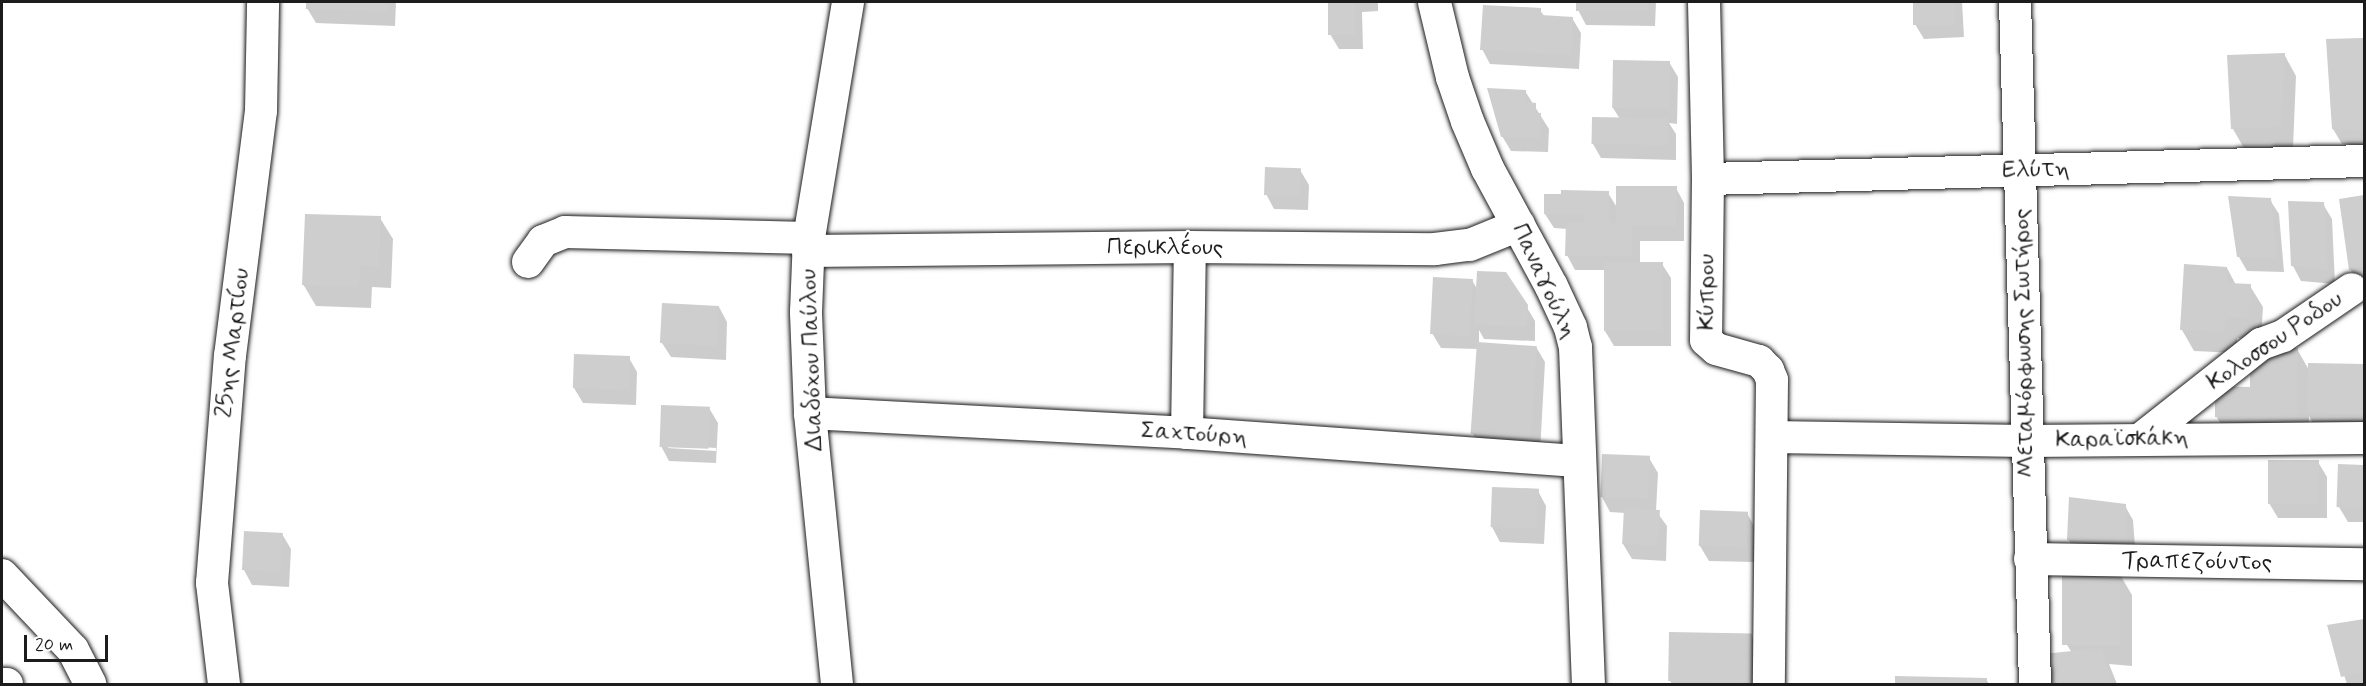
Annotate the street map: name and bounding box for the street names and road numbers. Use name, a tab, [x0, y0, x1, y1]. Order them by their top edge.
street label: Ελύτη	[2002, 155, 2070, 185]
street label: Μεταμόρφωσης Σωτήρος	[2007, 208, 2041, 478]
street label: Παναγούλη	[1505, 219, 1583, 343]
street label: Περικλέους	[1107, 234, 1223, 262]
street label: Κύπρου	[1693, 254, 1721, 330]
street label: 25ης Μαρτίου	[210, 267, 256, 419]
street label: Διαδόχου Παύλου	[794, 268, 830, 452]
street label: Κολοσσου Ροδου	[2202, 285, 2348, 397]
street label: Σαχτούρη	[1140, 416, 1248, 452]
street label: Καραϊσκάκη	[2055, 423, 2189, 455]
street label: Τραπεζούντος	[2122, 546, 2272, 578]

